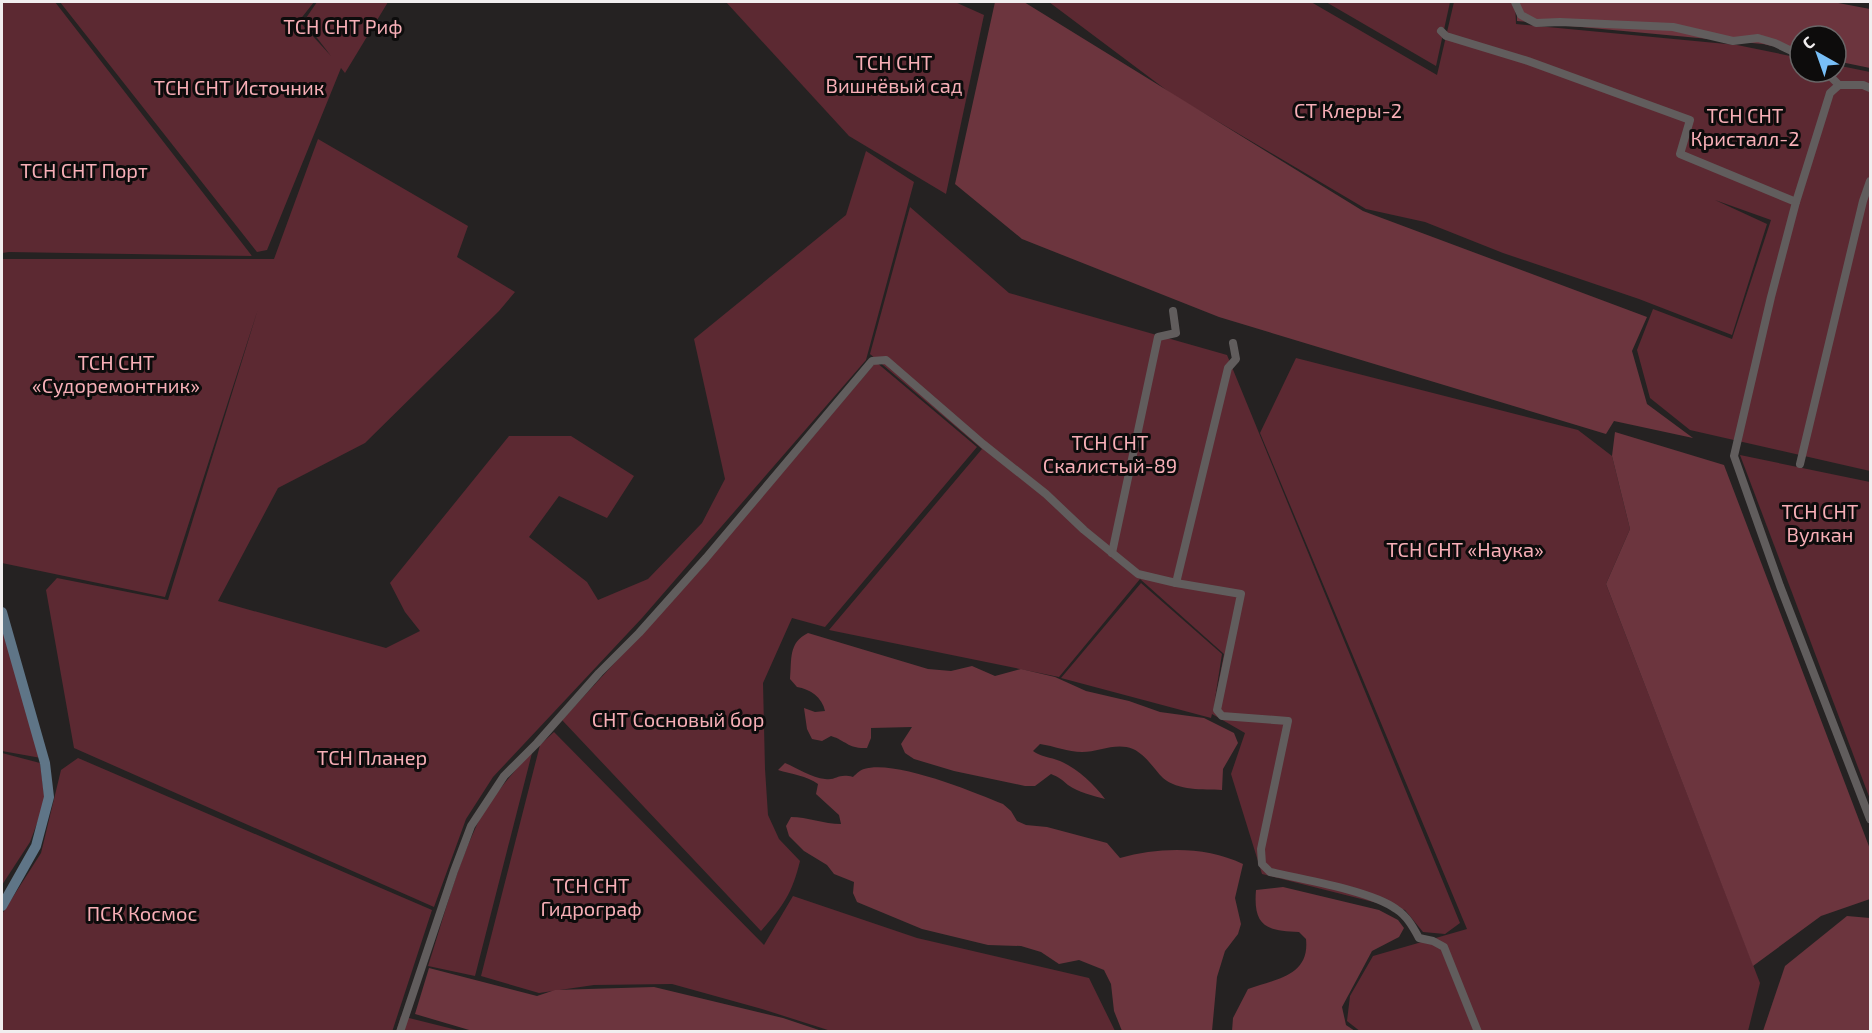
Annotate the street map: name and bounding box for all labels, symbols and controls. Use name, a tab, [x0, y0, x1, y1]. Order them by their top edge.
park label: ТСН СНТ Риф	[283, 14, 403, 38]
north arrow	[1788, 24, 1848, 84]
text: С	[1798, 32, 1818, 52]
park label: ТСН СНТ Вишнёвый сад	[825, 50, 963, 97]
park label: ТСН СНТ Источник	[154, 75, 325, 99]
park label: СТ Клеры-2	[1294, 98, 1402, 122]
park label: ТСН СНТ Кристалл-2	[1691, 103, 1799, 150]
park label: ТСН СНТ Порт	[20, 158, 148, 182]
park label: ТСН СНТ «Судоремонтник»	[32, 350, 200, 398]
park label: ТСН СНТ Скалистый-89	[1043, 430, 1177, 477]
park label: ТСН СНТ Вулкан	[1782, 499, 1859, 547]
park label: ТСН СНТ «Наука»	[1386, 537, 1544, 562]
park label: СНТ Сосновый бор	[592, 707, 764, 731]
park label: ТСН Планер	[317, 745, 427, 769]
park label: ТСН СНТ Гидрограф	[540, 873, 642, 920]
park label: ПСК Космос	[87, 901, 197, 925]

